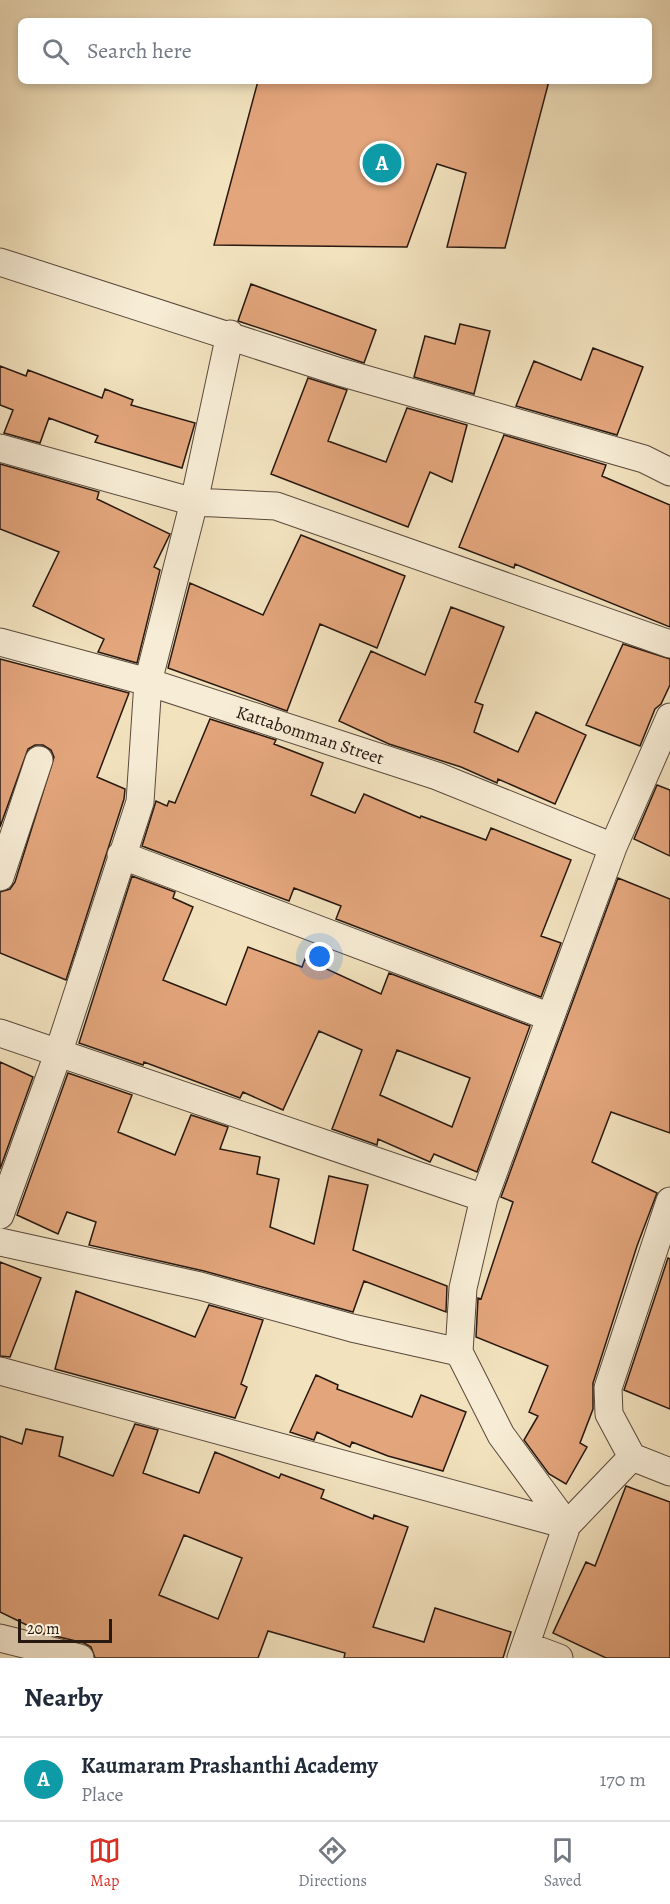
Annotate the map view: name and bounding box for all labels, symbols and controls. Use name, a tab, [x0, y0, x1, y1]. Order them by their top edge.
search box	[18, 18, 652, 84]
icon: search	[39, 35, 72, 68]
text: Search here	[87, 36, 192, 66]
pin: A	[362, 140, 401, 186]
street label: Kattabomman Street	[233, 700, 387, 770]
your location	[305, 942, 334, 971]
scale bar	[18, 1616, 112, 1644]
text: 20 m	[27, 1618, 60, 1640]
text: Nearby	[24, 1680, 103, 1715]
text: Kaumaram Prashanthi Academy	[81, 1751, 378, 1781]
text: A	[37, 1766, 50, 1793]
text: 170 m	[600, 1766, 646, 1793]
text: Place	[81, 1781, 123, 1808]
tab: Map	[88, 1834, 121, 1892]
tab: Directions	[298, 1834, 367, 1892]
tab: Saved	[544, 1834, 582, 1892]

